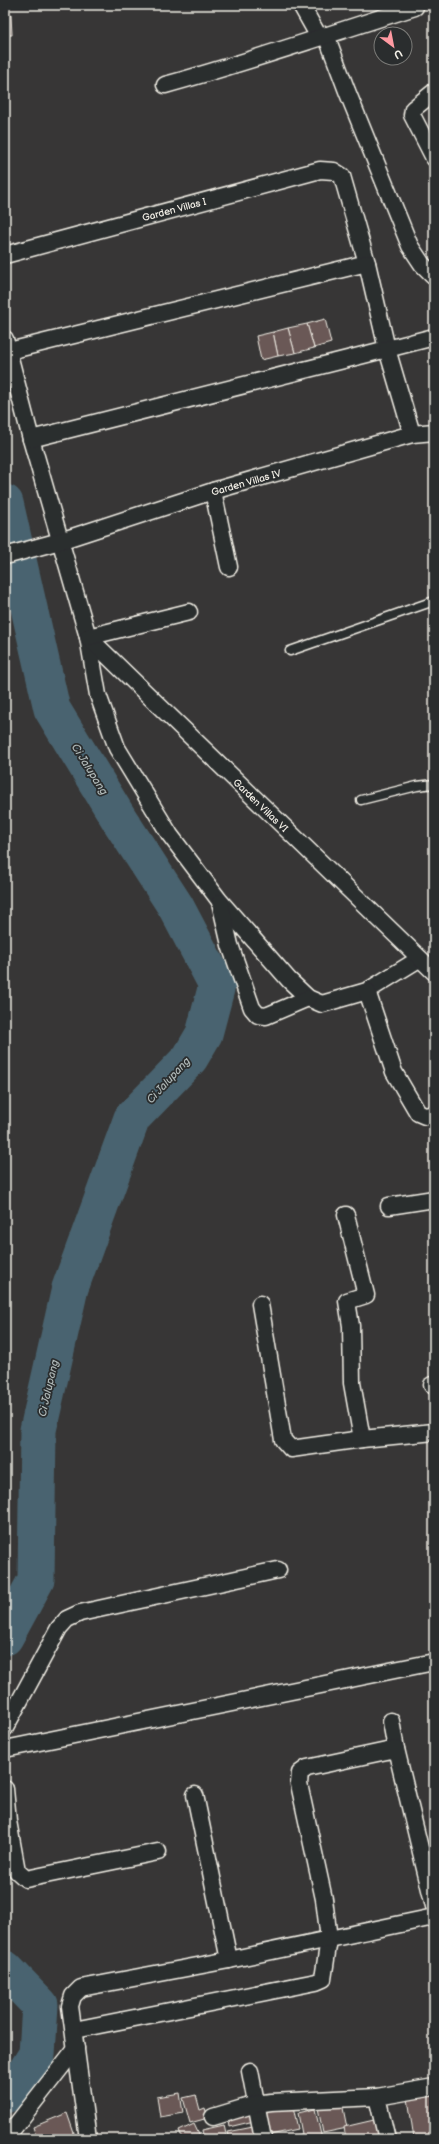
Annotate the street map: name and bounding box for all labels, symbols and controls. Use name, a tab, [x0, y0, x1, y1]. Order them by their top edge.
north arrow	[373, 26, 413, 66]
text: U	[391, 46, 405, 62]
street label: Garden Villas I	[141, 196, 207, 224]
street label: Garden Villas IV	[210, 467, 283, 499]
water label: Ci Jalupang	[69, 741, 110, 797]
street label: Garden Villas VI	[230, 777, 290, 835]
water label: Ci Jalupang	[144, 1055, 193, 1106]
water label: Ci Jalupang	[36, 1358, 61, 1418]

